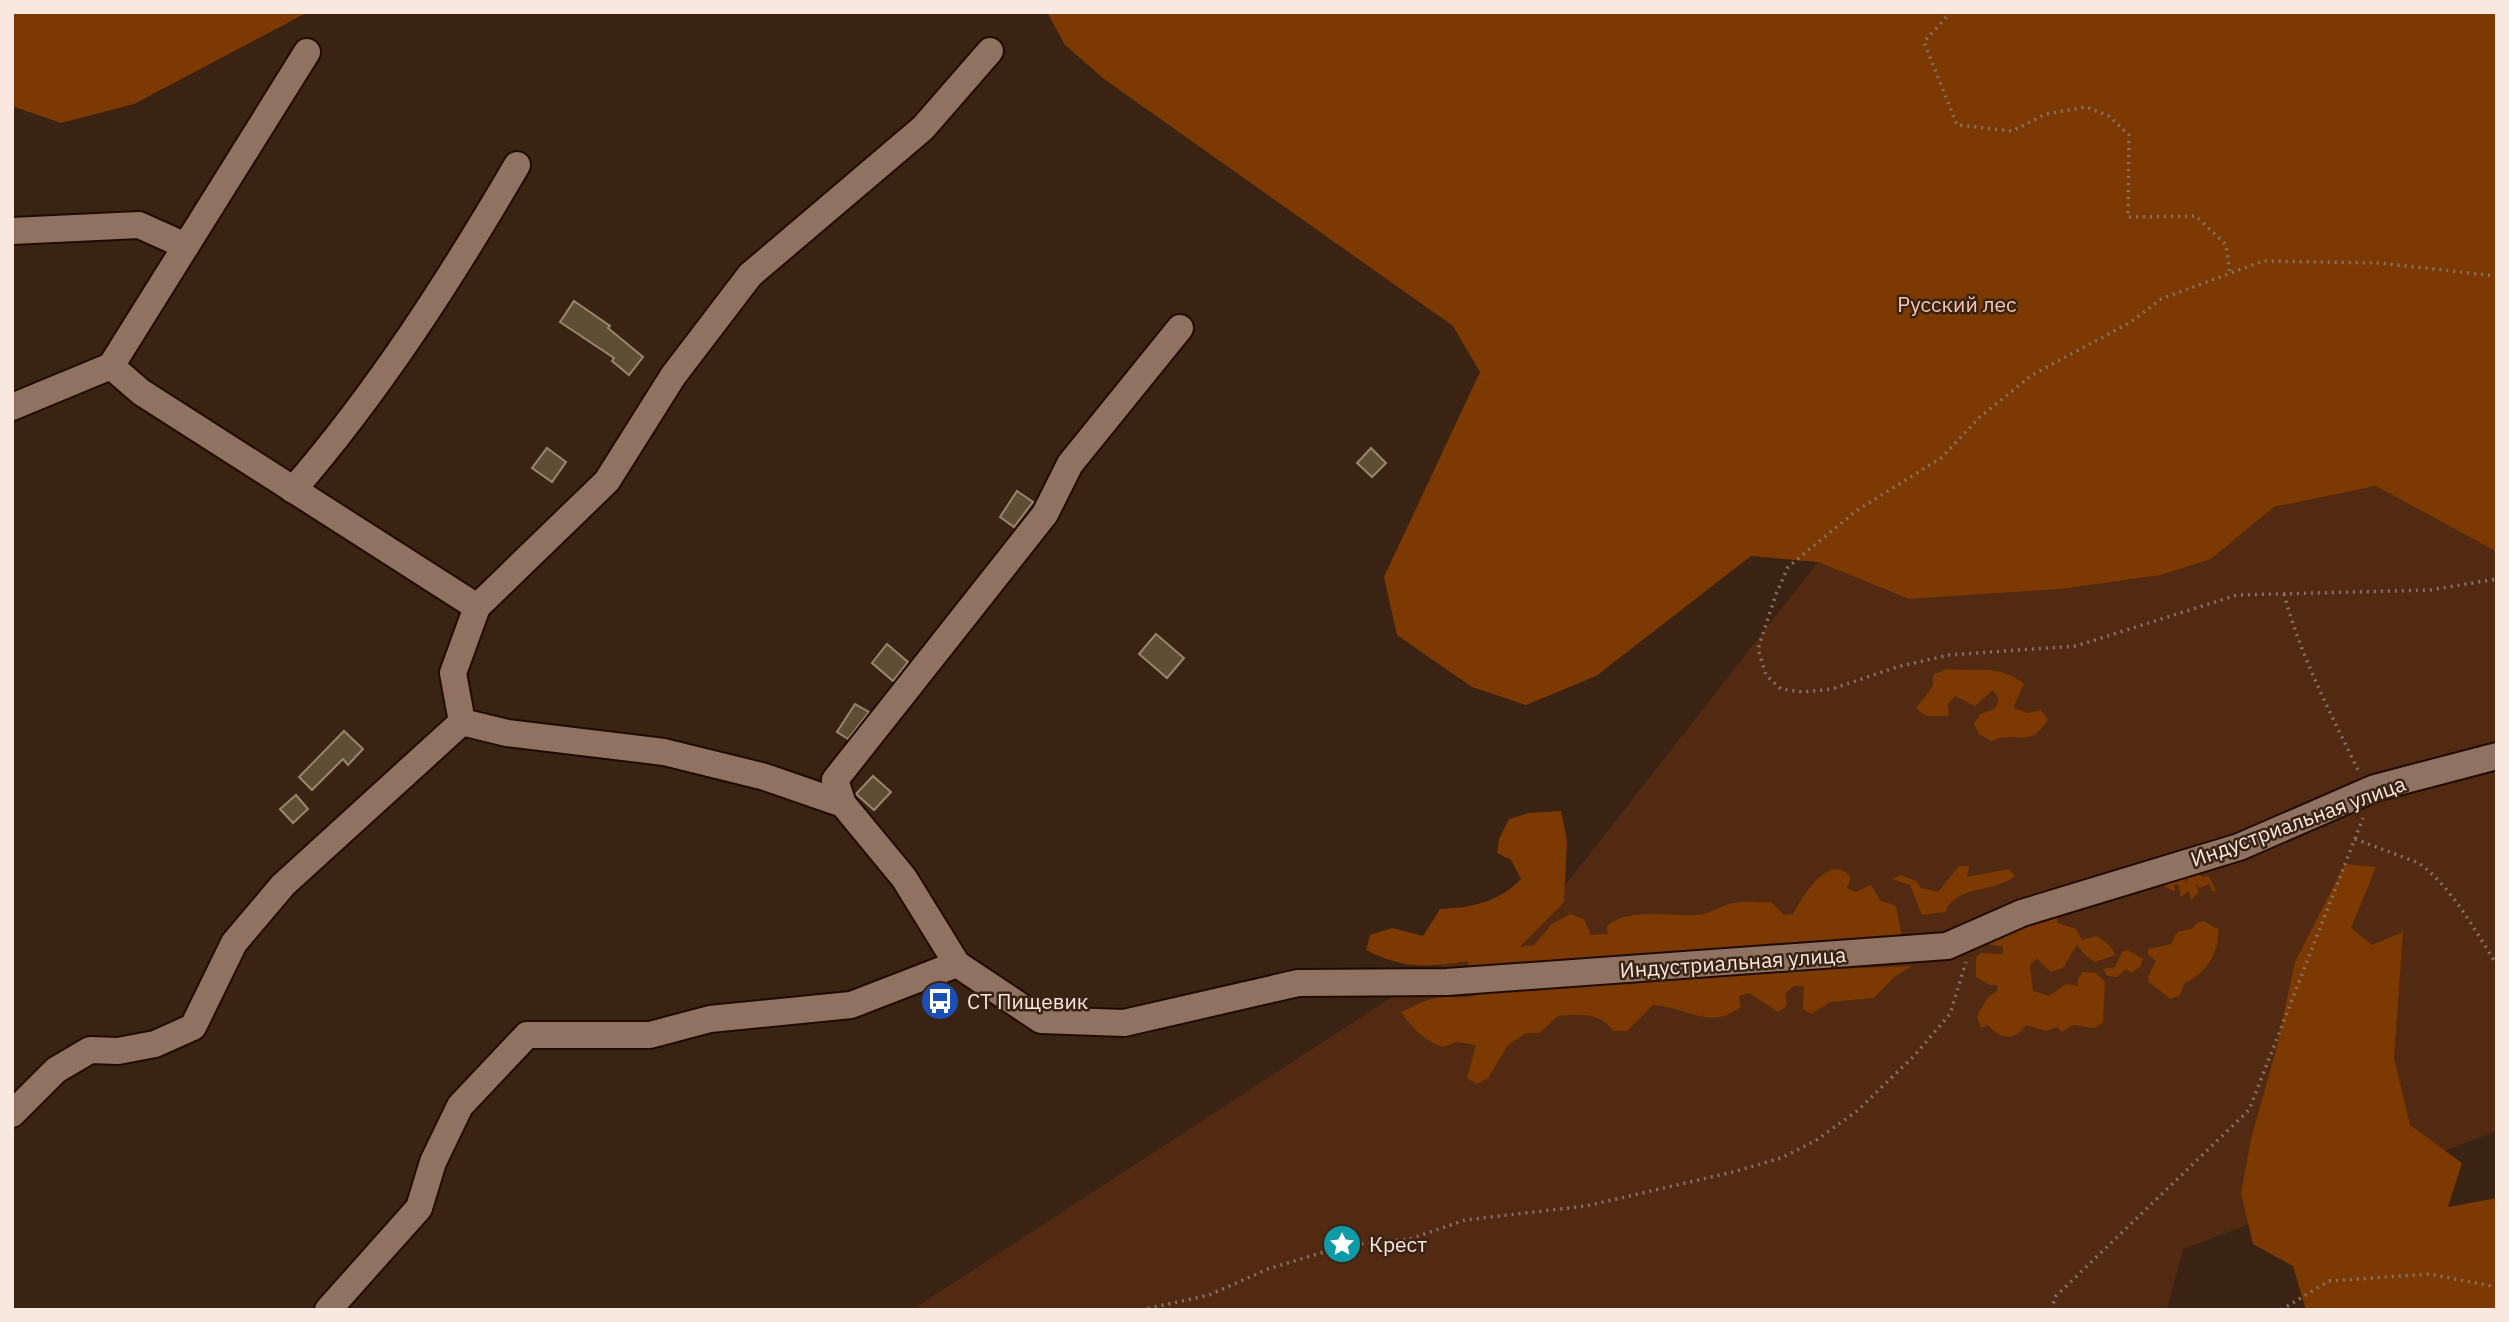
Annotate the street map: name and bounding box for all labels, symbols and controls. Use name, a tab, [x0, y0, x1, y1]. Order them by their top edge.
park label: Русский лес	[1897, 290, 2017, 318]
street label: Индустриальная улица	[2187, 769, 2409, 873]
street label: Индустриальная улица	[1619, 940, 1847, 984]
bus stop icon: СТ Пищевик	[919, 980, 961, 1022]
place label: СТ Пищевик	[967, 987, 1088, 1015]
place icon: Крест	[1321, 1223, 1363, 1265]
place label: Крест	[1369, 1230, 1427, 1258]

